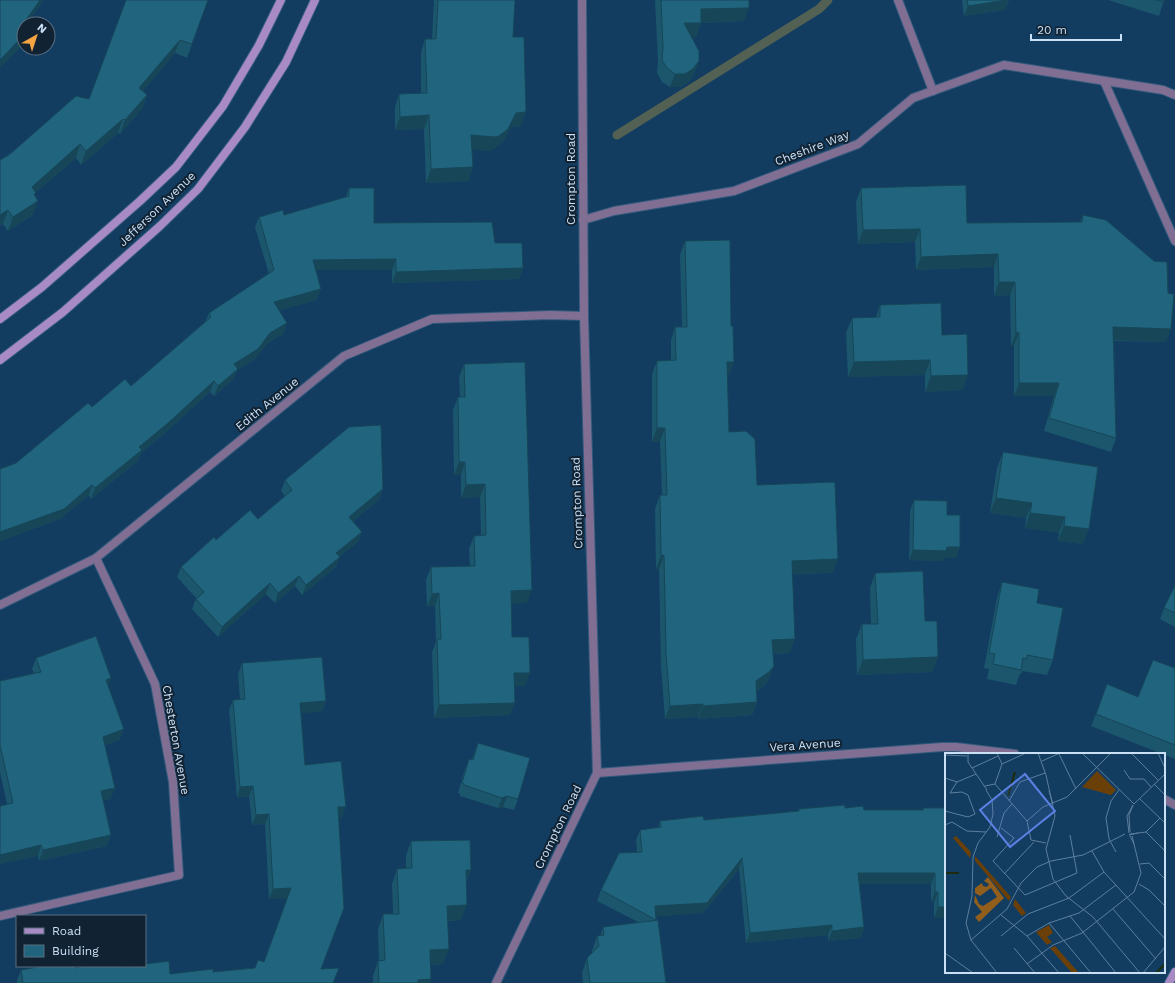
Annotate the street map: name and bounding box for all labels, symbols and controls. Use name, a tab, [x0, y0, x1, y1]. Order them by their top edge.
north arrow	[16, 16, 56, 56]
scale bar	[1031, 16, 1121, 42]
text: N	[35, 21, 49, 36]
text: 20 m	[1037, 23, 1067, 37]
street label: Cheshire Way	[773, 127, 852, 169]
street label: Crompton Road	[564, 133, 578, 225]
street label: Jefferson Avenue	[116, 169, 198, 249]
street label: Edith Avenue	[233, 374, 301, 434]
street label: Crompton Road	[568, 457, 586, 549]
street label: Chesterton Avenue	[159, 684, 193, 796]
street label: Vera Avenue	[769, 736, 841, 754]
inset map	[945, 753, 1165, 973]
street label: Crompton Road	[532, 783, 584, 871]
legend	[16, 915, 146, 967]
text: Road	[52, 924, 81, 938]
text: Building	[52, 944, 99, 958]

